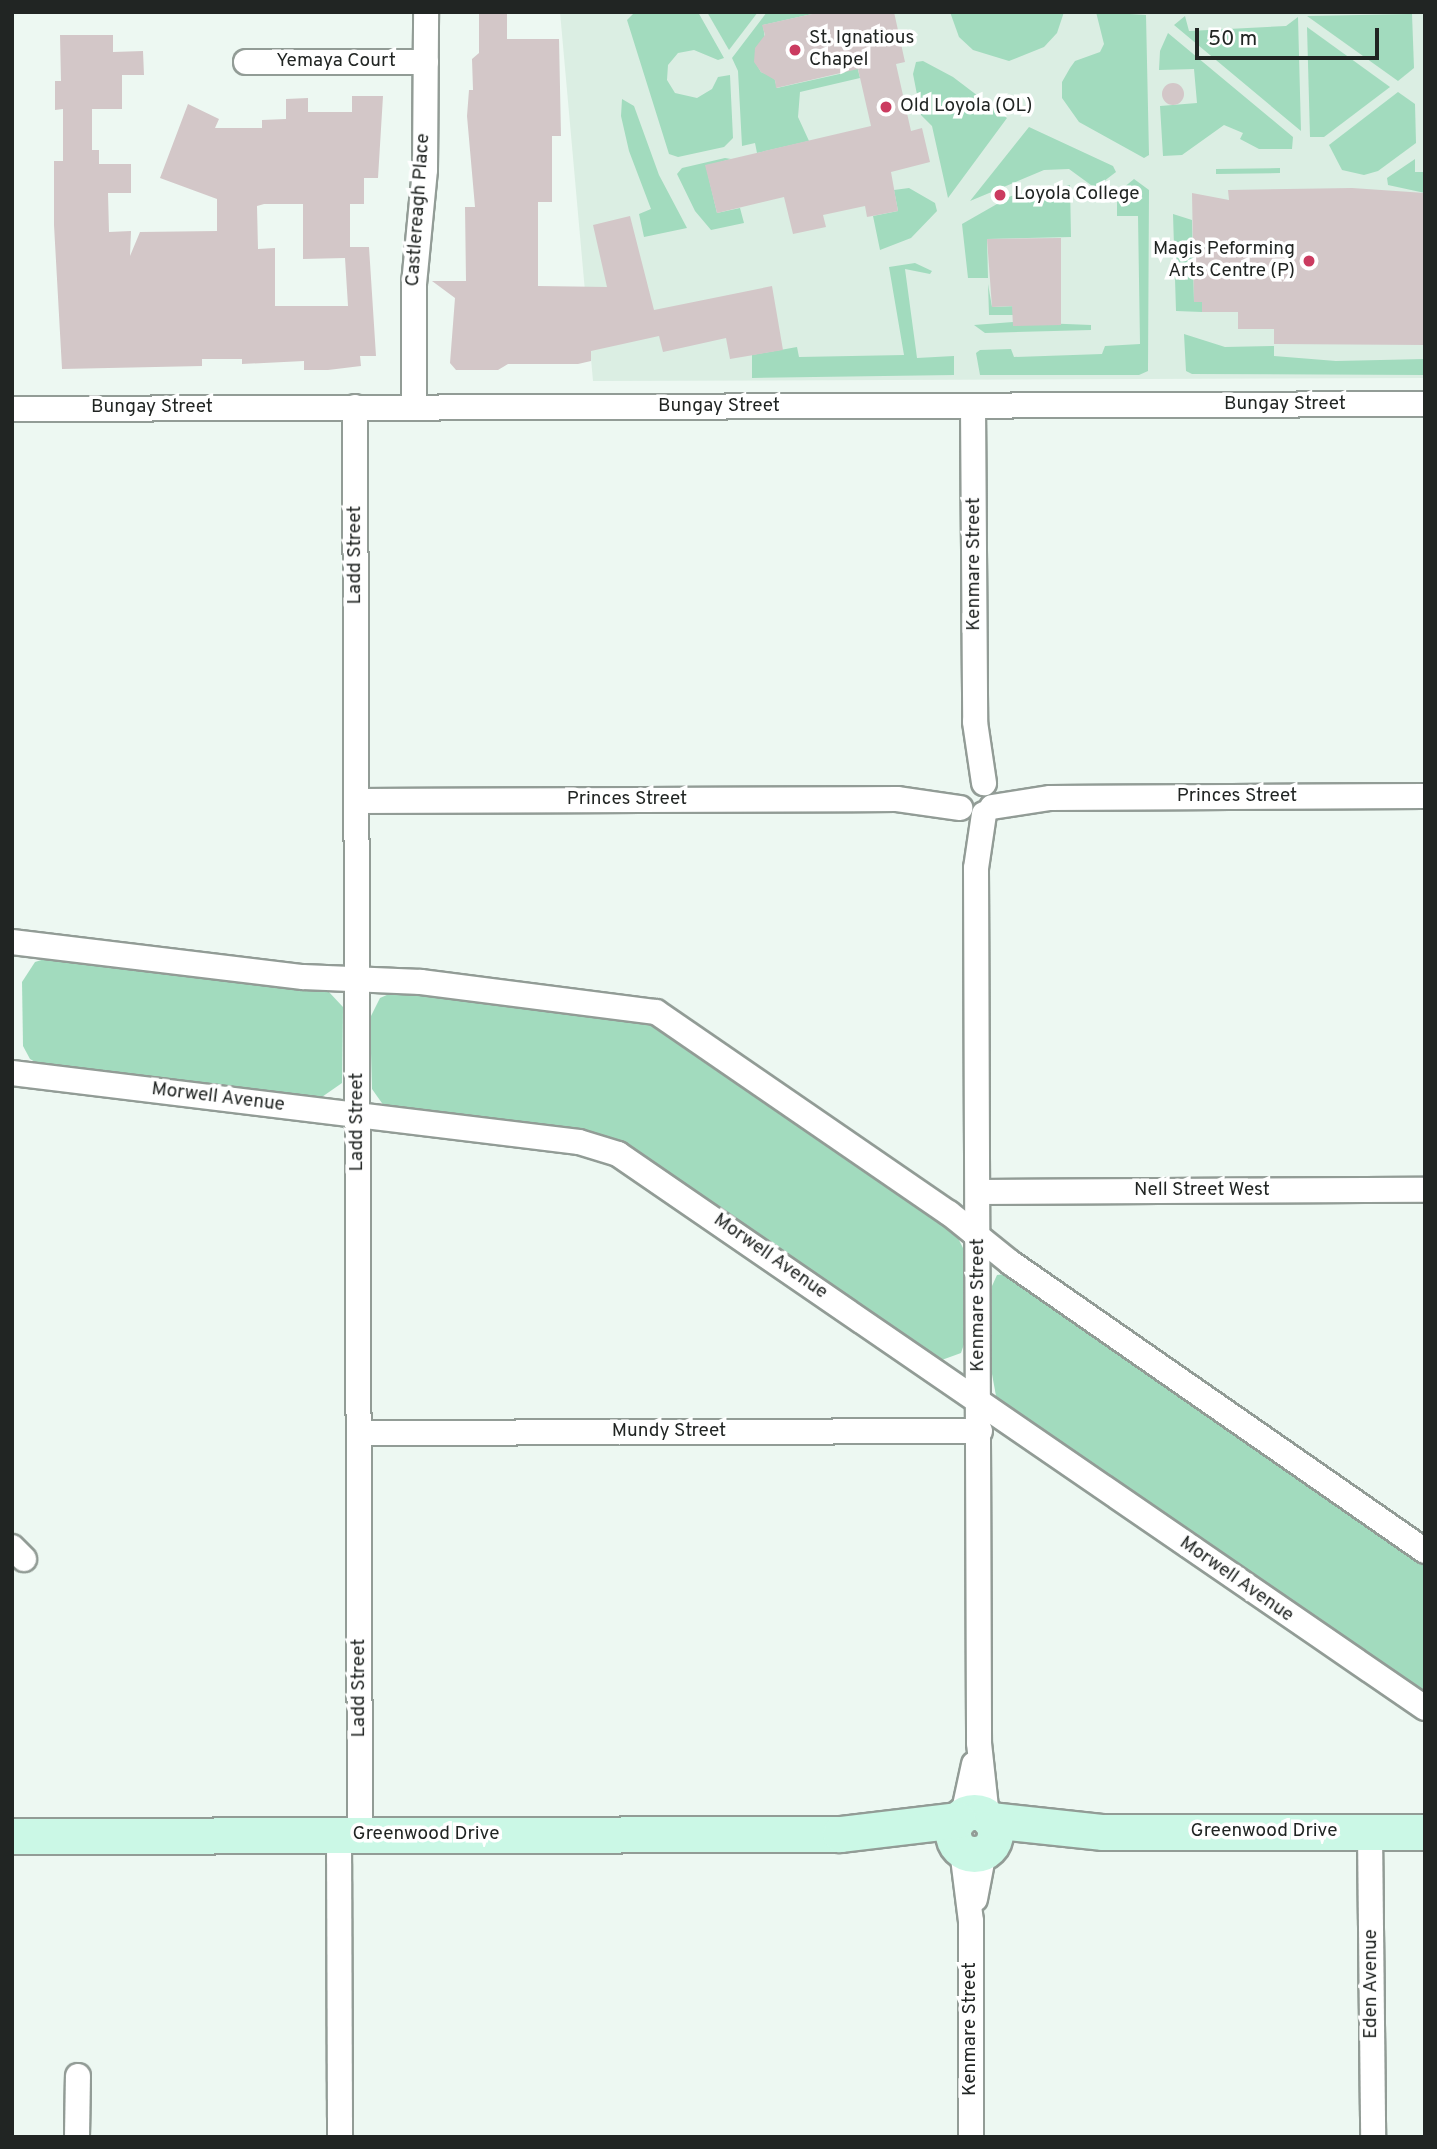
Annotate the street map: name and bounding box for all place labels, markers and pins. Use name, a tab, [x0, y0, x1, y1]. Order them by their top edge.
place label: St. Ignatious Chapel	[809, 28, 914, 72]
marker: St. Ignatious Chapel	[787, 42, 803, 58]
place label: Old Loyola (OL)	[900, 96, 1033, 118]
marker: Old Loyola (OL)	[878, 99, 894, 115]
place label: Loyola College	[1014, 184, 1139, 206]
marker: Loyola College	[992, 187, 1008, 203]
place label: Magis Peforming Arts Centre (P)	[1153, 239, 1295, 283]
marker: Magis Peforming Arts Centre (P)	[1301, 253, 1317, 269]

